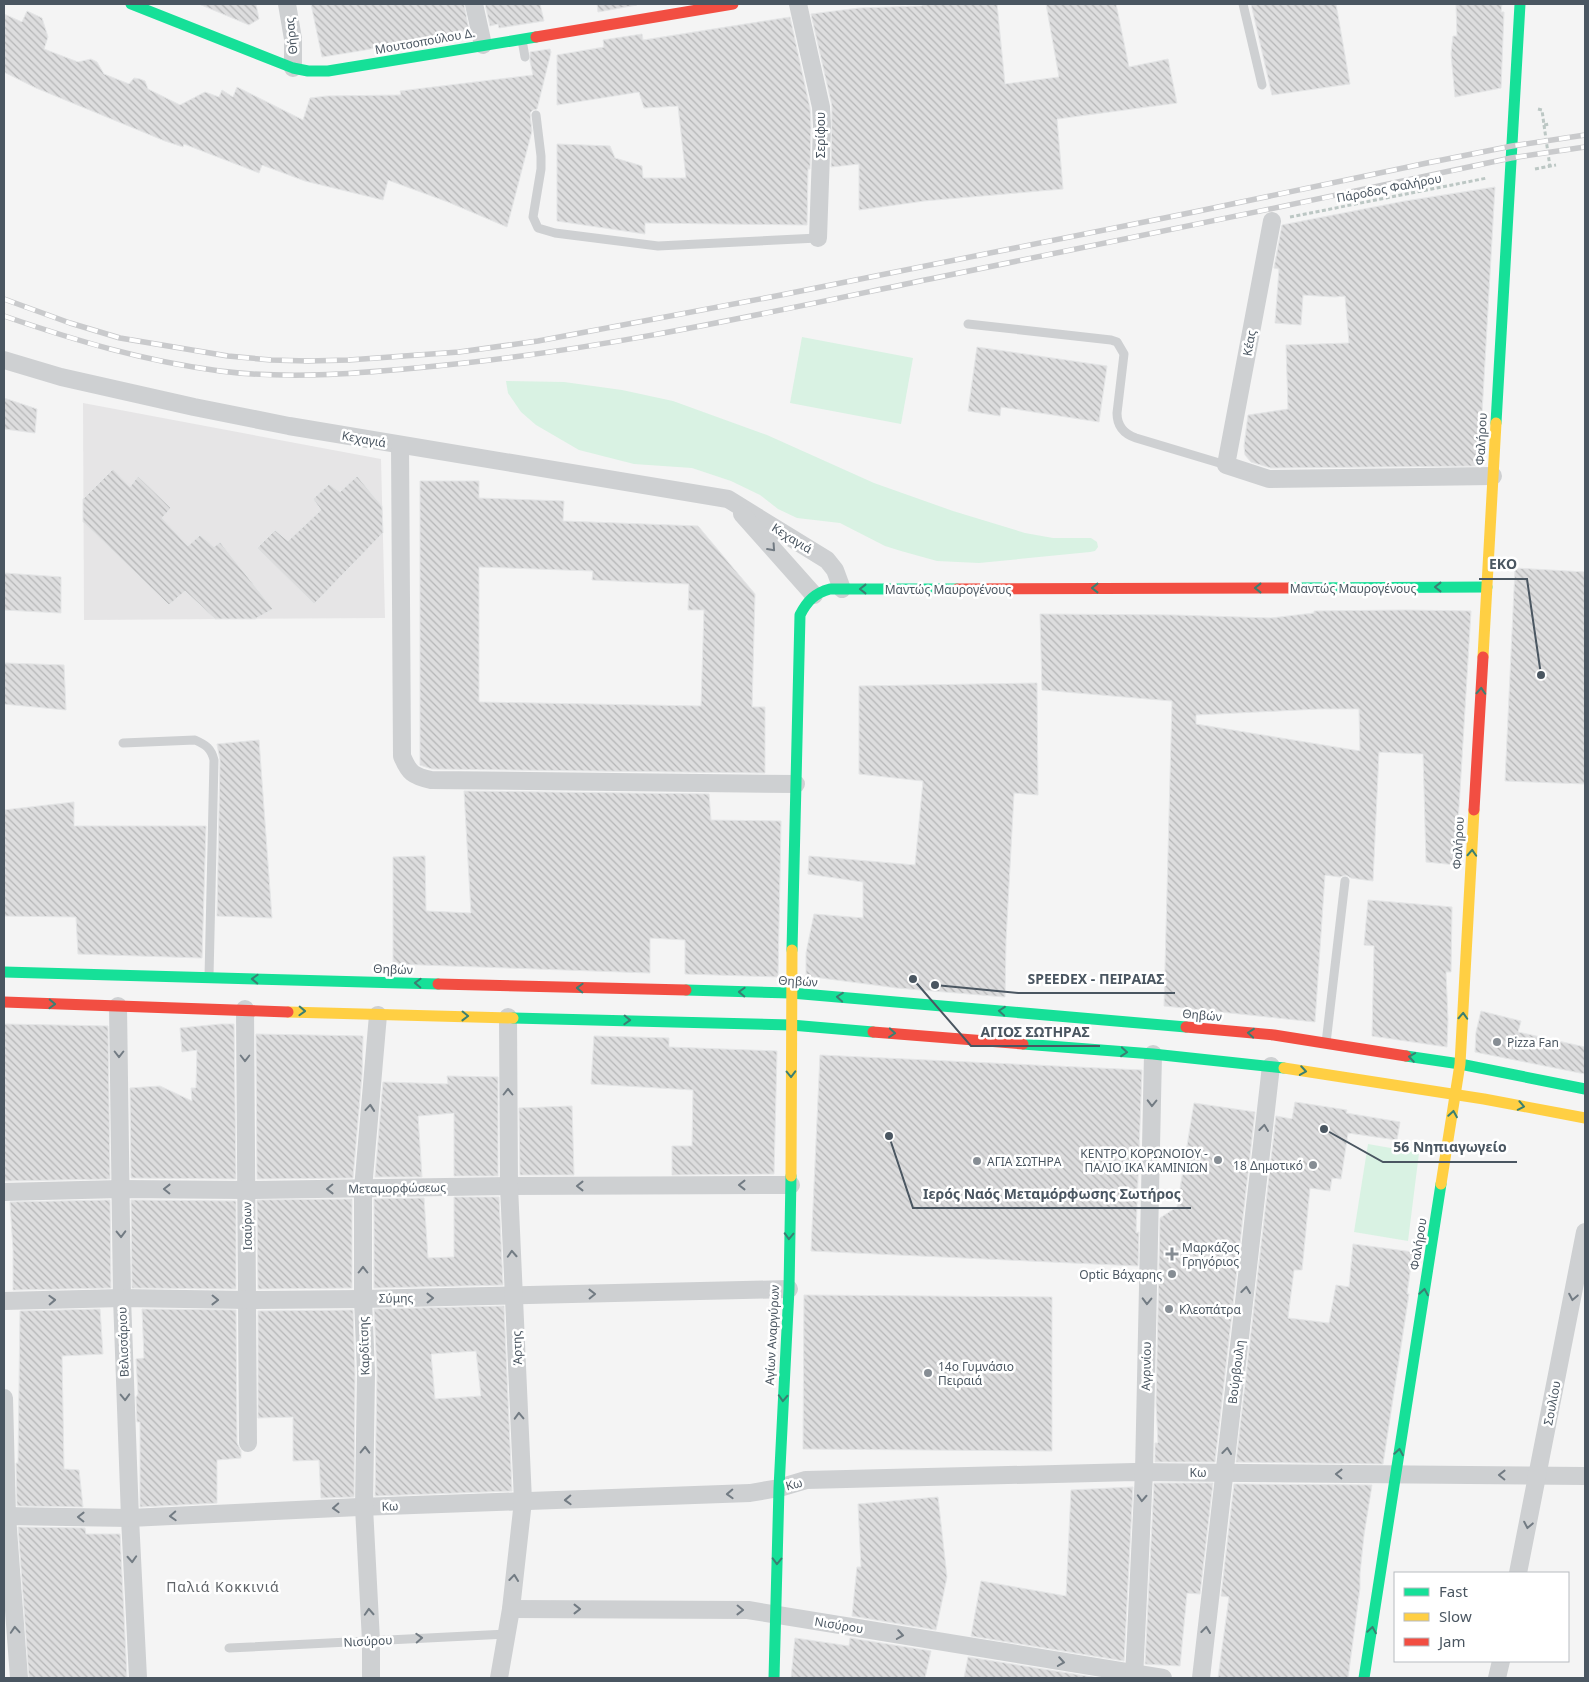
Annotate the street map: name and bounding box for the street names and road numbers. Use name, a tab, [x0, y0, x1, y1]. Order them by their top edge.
street label: Θήρας	[281, 17, 301, 55]
street label: Μουτσοπούλου Δ.	[374, 24, 476, 58]
street label: Σερίφου	[812, 112, 829, 158]
street label: Πάροδος Φαλήρου	[1335, 169, 1443, 207]
street label: Κέας	[1238, 328, 1260, 357]
street label: Φαλήρου	[1471, 412, 1491, 466]
street label: Κεχαγιά	[341, 427, 388, 451]
street label: Κεχαγιά	[769, 519, 816, 557]
street label: Μαντώς Μαυρογένους	[1290, 580, 1416, 597]
street label: Μαντώς Μαυρογένους	[885, 581, 1011, 598]
street label: Φαλήρου	[1448, 816, 1468, 870]
street label: Θηβών	[373, 960, 413, 978]
street label: Θηβών	[778, 971, 818, 991]
street label: Θηβών	[1182, 1005, 1222, 1025]
street label: Μεταμορφώσεως	[348, 1179, 446, 1197]
street label: Ισαύρων	[238, 1202, 256, 1250]
street label: Φαλήρου	[1405, 1217, 1431, 1271]
street label: Αγίων Αναργύρων	[761, 1284, 783, 1386]
street label: Σύμης	[379, 1289, 414, 1307]
street label: Βελισσάριου	[113, 1306, 133, 1378]
street label: Καρδίτσης	[354, 1316, 374, 1376]
street label: Άρτης	[508, 1330, 526, 1366]
street label: Βούρβουλη	[1224, 1339, 1248, 1405]
street label: Αγρινίου	[1137, 1341, 1155, 1391]
street label: Σουλίου	[1539, 1379, 1565, 1427]
street label: Κω	[1189, 1464, 1207, 1481]
street label: Κω	[784, 1474, 804, 1494]
street label: Κω	[381, 1497, 399, 1515]
street label: Νισύρου	[813, 1613, 865, 1637]
street label: Νισύρου	[343, 1631, 393, 1651]

